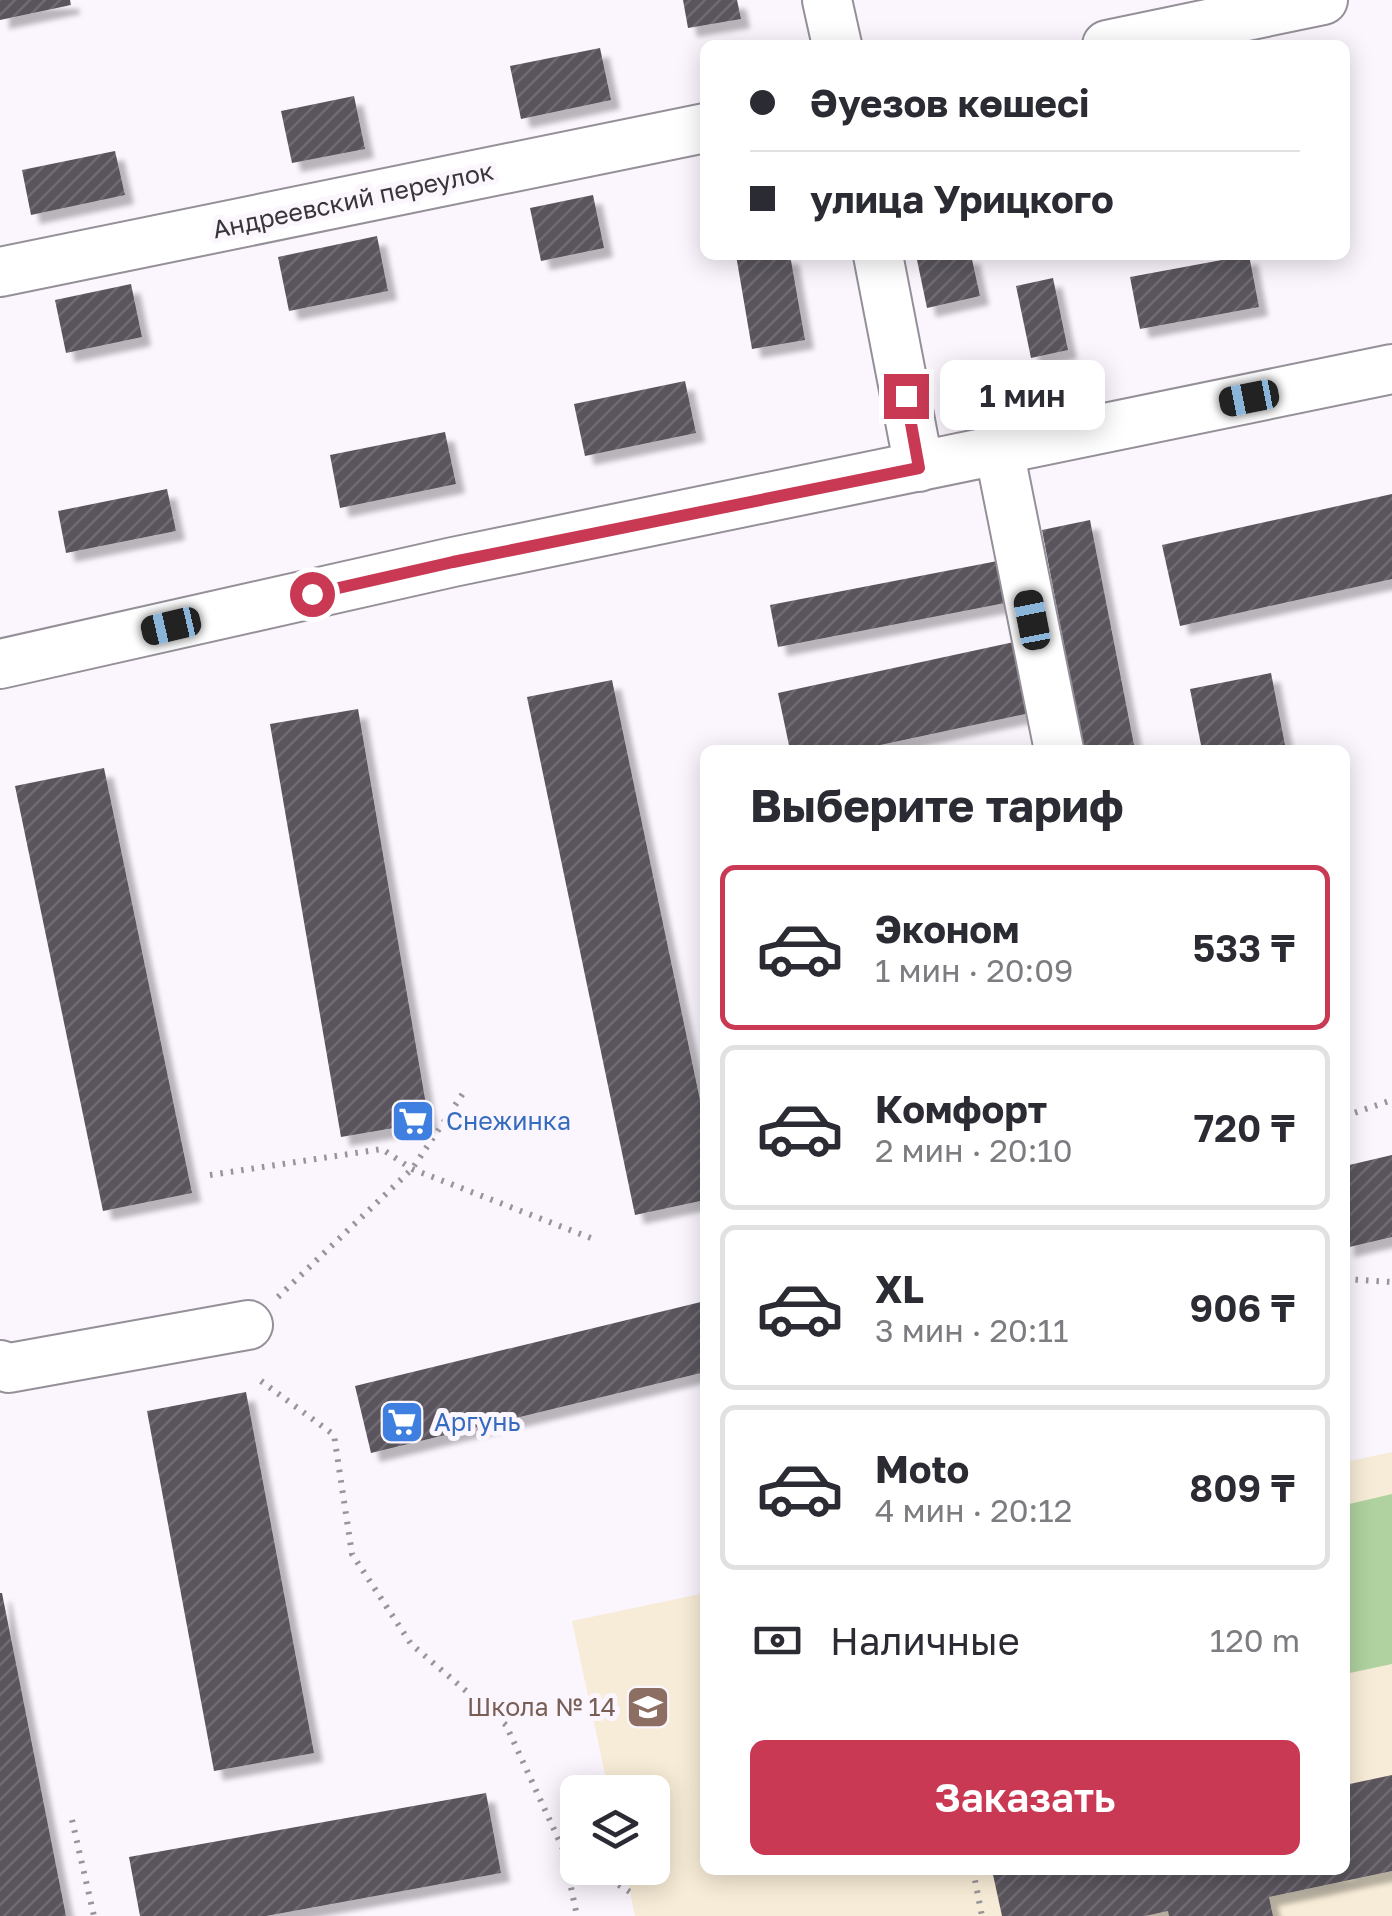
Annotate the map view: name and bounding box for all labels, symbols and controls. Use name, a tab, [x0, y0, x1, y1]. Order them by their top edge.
text: Әуезов көшесі	[810, 80, 1089, 125]
street label: Андреевский переулок	[209, 155, 496, 244]
text: улица Урицкого	[810, 176, 1114, 221]
callout: 1 мин	[941, 361, 1106, 431]
route end	[884, 374, 929, 419]
text: 1 мин	[979, 376, 1066, 414]
car	[1217, 378, 1281, 418]
route start	[290, 572, 335, 617]
car	[1012, 588, 1052, 652]
car	[138, 605, 204, 647]
text: Выберите тариф	[750, 778, 1124, 832]
icon: car	[755, 903, 845, 993]
text: Эконом	[875, 906, 1019, 951]
text: 533 ₸	[1193, 925, 1295, 970]
text: 1 мин · 20:09	[875, 951, 1073, 989]
icon: car	[755, 1083, 845, 1173]
text: Комфорт	[875, 1086, 1047, 1131]
supermarket icon: Снежинка	[390, 1098, 436, 1144]
place label: Снежинка	[446, 1105, 571, 1136]
text: 720 ₸	[1194, 1105, 1295, 1150]
text: 2 мин · 20:10	[875, 1131, 1073, 1169]
icon: car	[755, 1263, 845, 1353]
text: XL	[875, 1266, 924, 1311]
text: 906 ₸	[1190, 1285, 1295, 1330]
text: 3 мин · 20:11	[875, 1311, 1068, 1349]
supermarket icon: Аргунь	[379, 1399, 425, 1445]
place label: Аргунь	[434, 1406, 521, 1437]
icon: car	[755, 1443, 845, 1533]
text: Moto	[875, 1446, 969, 1491]
text: 809 ₸	[1189, 1465, 1295, 1510]
text: 4 мин · 20:12	[875, 1491, 1072, 1529]
icon: cash	[750, 1613, 805, 1668]
text: Наличные	[830, 1618, 1020, 1663]
text: 120 m	[1210, 1621, 1300, 1659]
school or university icon: Школа № 14	[625, 1684, 671, 1730]
place label: Школа № 14	[467, 1691, 616, 1722]
button: Заказать	[750, 1740, 1300, 1855]
map controls	[560, 1775, 670, 1885]
button: layers	[560, 1775, 670, 1885]

